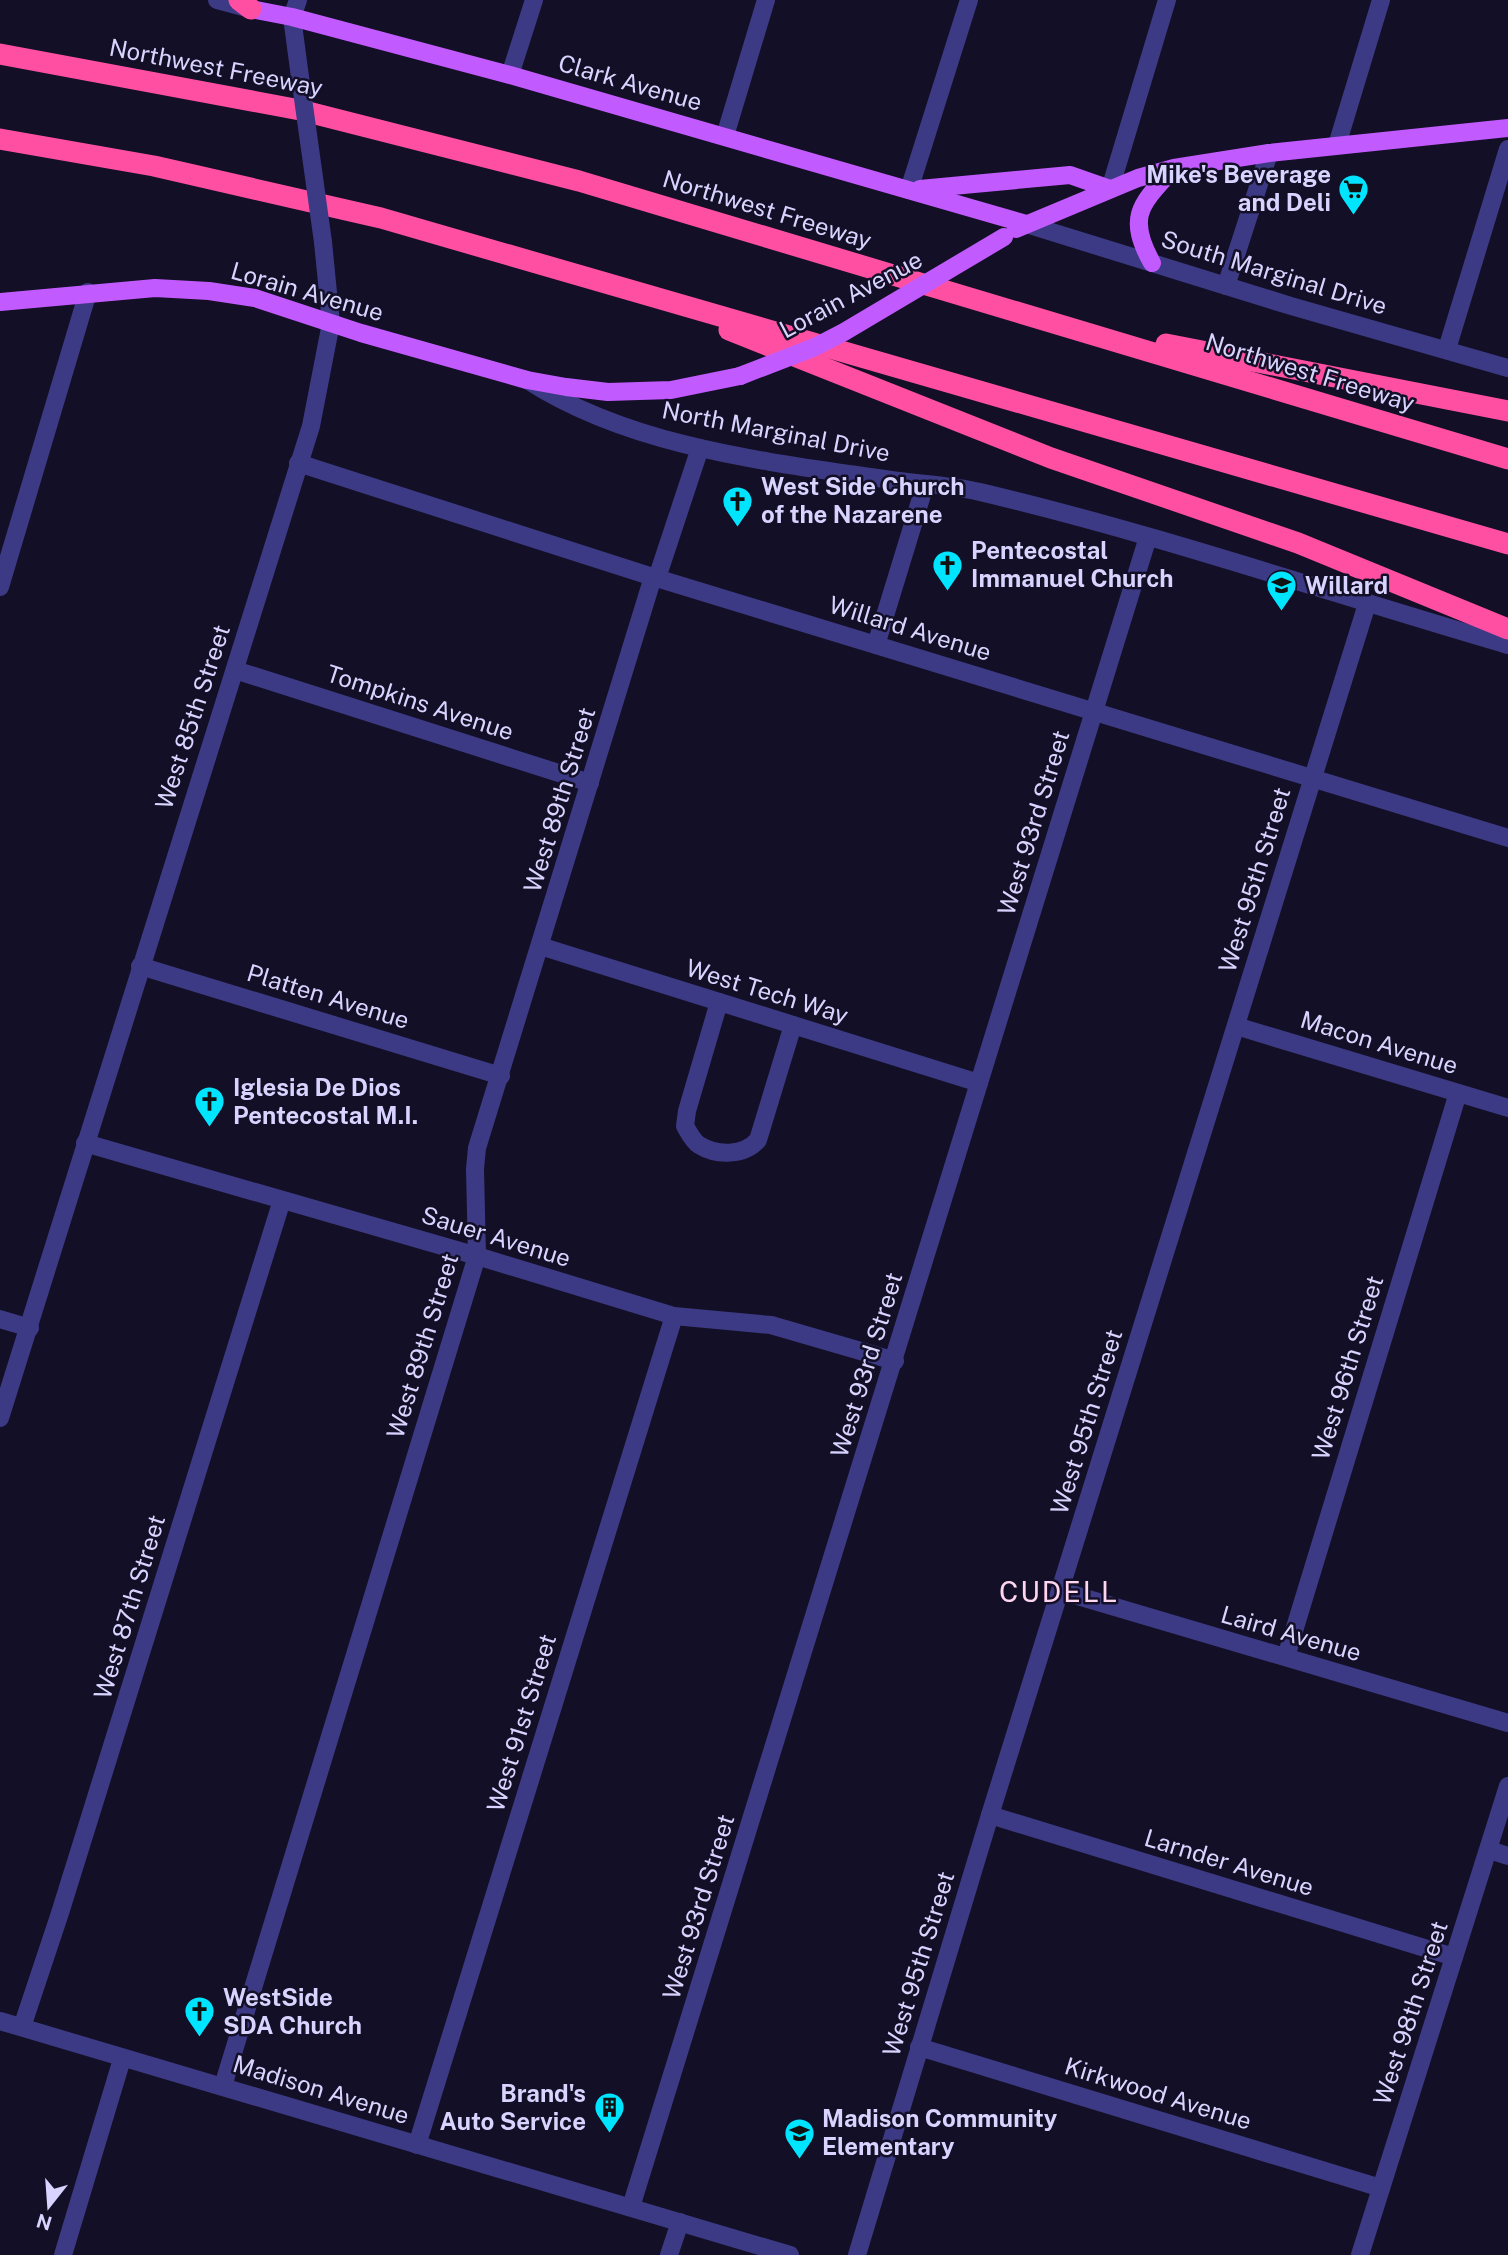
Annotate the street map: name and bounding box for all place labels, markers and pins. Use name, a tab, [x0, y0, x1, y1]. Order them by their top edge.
place label: Mike's Beverage and Deli	[1146, 160, 1331, 216]
supermarket icon: Mike's Beverage and Deli	[1337, 172, 1371, 216]
place label: West Side Church of the Nazarene	[761, 472, 964, 528]
church icon: West Side Church of the Nazarene	[721, 484, 755, 528]
place label: Pentecostal Immanuel Church	[971, 536, 1173, 592]
church icon: Pentecostal Immanuel Church	[931, 548, 965, 592]
school or university icon: Willard	[1265, 569, 1299, 613]
place label: Willard	[1305, 571, 1388, 599]
place label: Iglesia De Dios Pentecostal M.I.	[233, 1073, 418, 1129]
church icon: Iglesia De Dios Pentecostal M.I.	[193, 1085, 227, 1129]
place label: WestSide SDA Church	[223, 1983, 362, 2039]
church icon: WestSide SDA Church	[183, 1995, 217, 2039]
place label: Brand's Auto Service	[440, 2079, 586, 2135]
building icon: Brand's Auto Service	[592, 2091, 626, 2135]
place label: Madison Community Elementary	[822, 2104, 1058, 2160]
school or university icon: Madison Community Elementary	[782, 2116, 816, 2160]

